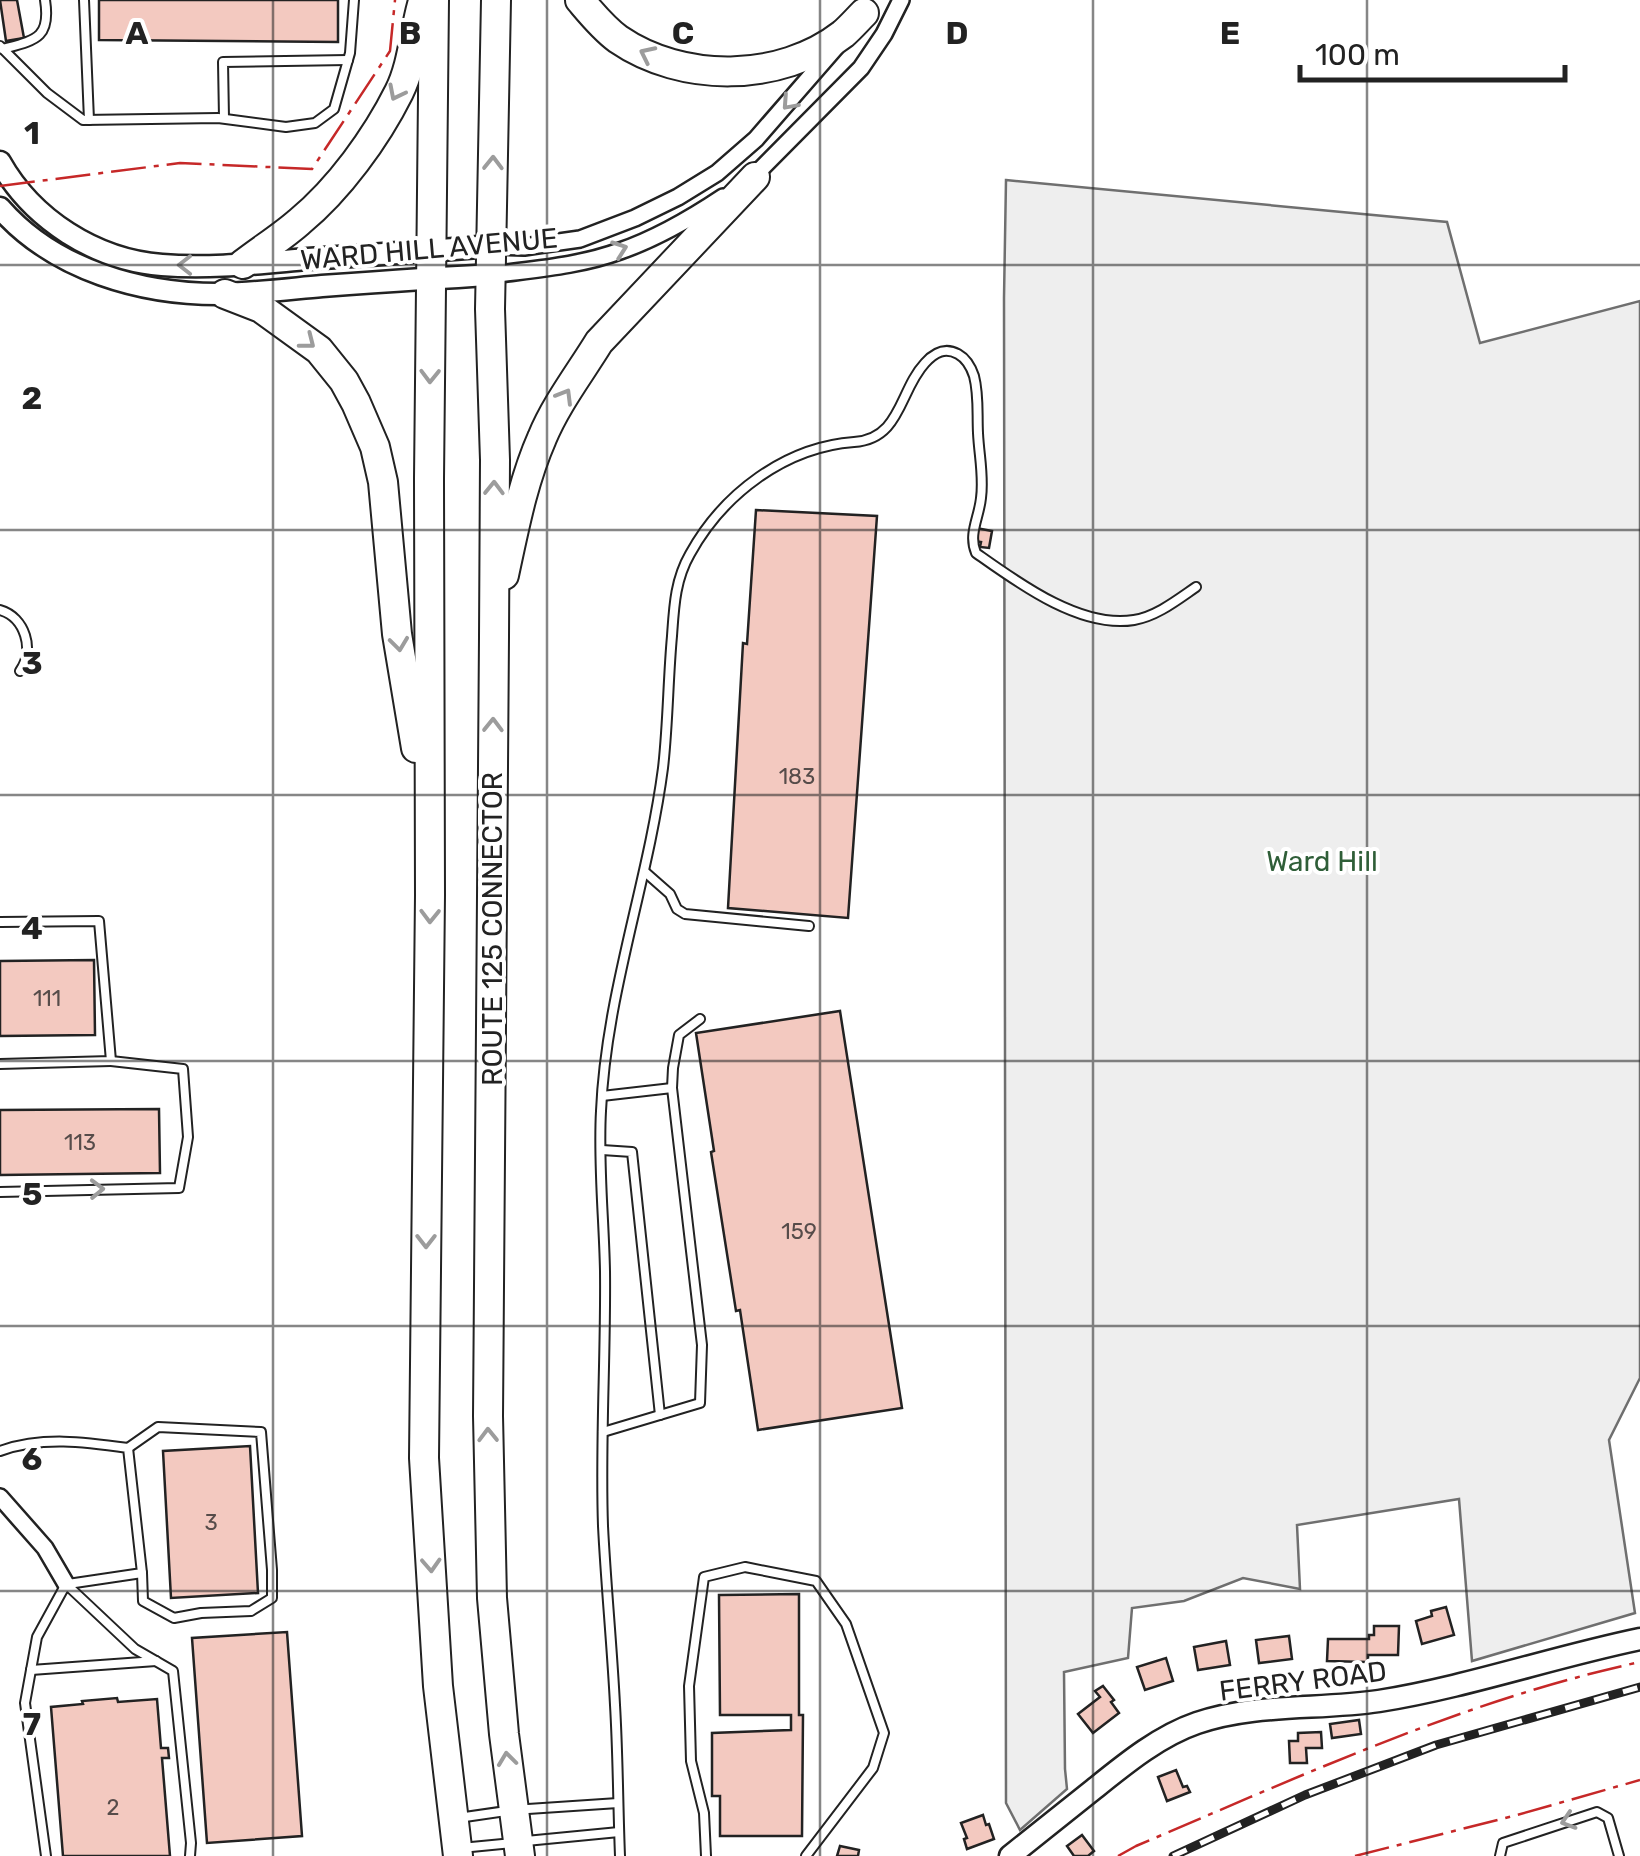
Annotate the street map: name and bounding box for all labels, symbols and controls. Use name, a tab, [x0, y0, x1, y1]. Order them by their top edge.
text: A	[126, 14, 149, 52]
text: B	[399, 14, 421, 52]
text: C	[672, 14, 694, 52]
text: D	[946, 14, 968, 52]
text: E	[1220, 14, 1240, 52]
scale bar	[1300, 20, 1565, 82]
text: 100 m	[1315, 37, 1400, 73]
one-way arrow	[639, 46, 657, 66]
one-way arrow	[389, 83, 408, 101]
one-way arrow	[782, 91, 800, 110]
text: 1	[24, 114, 40, 152]
one-way arrow	[483, 155, 504, 171]
street label: WARD HILL AVENUE	[299, 221, 559, 277]
one-way arrow	[611, 241, 628, 261]
one-way arrow	[176, 254, 192, 276]
one-way arrow	[297, 330, 315, 348]
one-way arrow	[420, 368, 441, 384]
text: 2	[22, 379, 42, 417]
one-way arrow	[553, 389, 572, 407]
one-way arrow	[483, 480, 505, 496]
one-way arrow	[387, 636, 408, 652]
text: 3	[21, 644, 43, 682]
one-way arrow	[483, 717, 504, 733]
house number: 183	[779, 763, 815, 790]
street label: ROUTE 125 CONNECTOR	[476, 772, 509, 1086]
park label: Ward Hill	[1266, 845, 1378, 878]
one-way arrow	[419, 908, 441, 924]
text: 4	[21, 909, 43, 947]
house number: 111	[33, 985, 61, 1012]
house number: 113	[64, 1129, 96, 1156]
text: 5	[22, 1175, 42, 1213]
one-way arrow	[90, 1179, 106, 1200]
house number: 159	[781, 1218, 817, 1245]
one-way arrow	[415, 1234, 437, 1249]
one-way arrow	[478, 1427, 499, 1443]
text: 6	[22, 1440, 42, 1478]
house number: 3	[204, 1509, 218, 1536]
one-way arrow	[420, 1558, 441, 1574]
street label: FERRY ROAD	[1217, 1654, 1389, 1708]
text: 7	[23, 1705, 41, 1743]
one-way arrow	[497, 1751, 518, 1767]
house number: 2	[107, 1794, 119, 1821]
one-way arrow	[1561, 1810, 1578, 1830]

